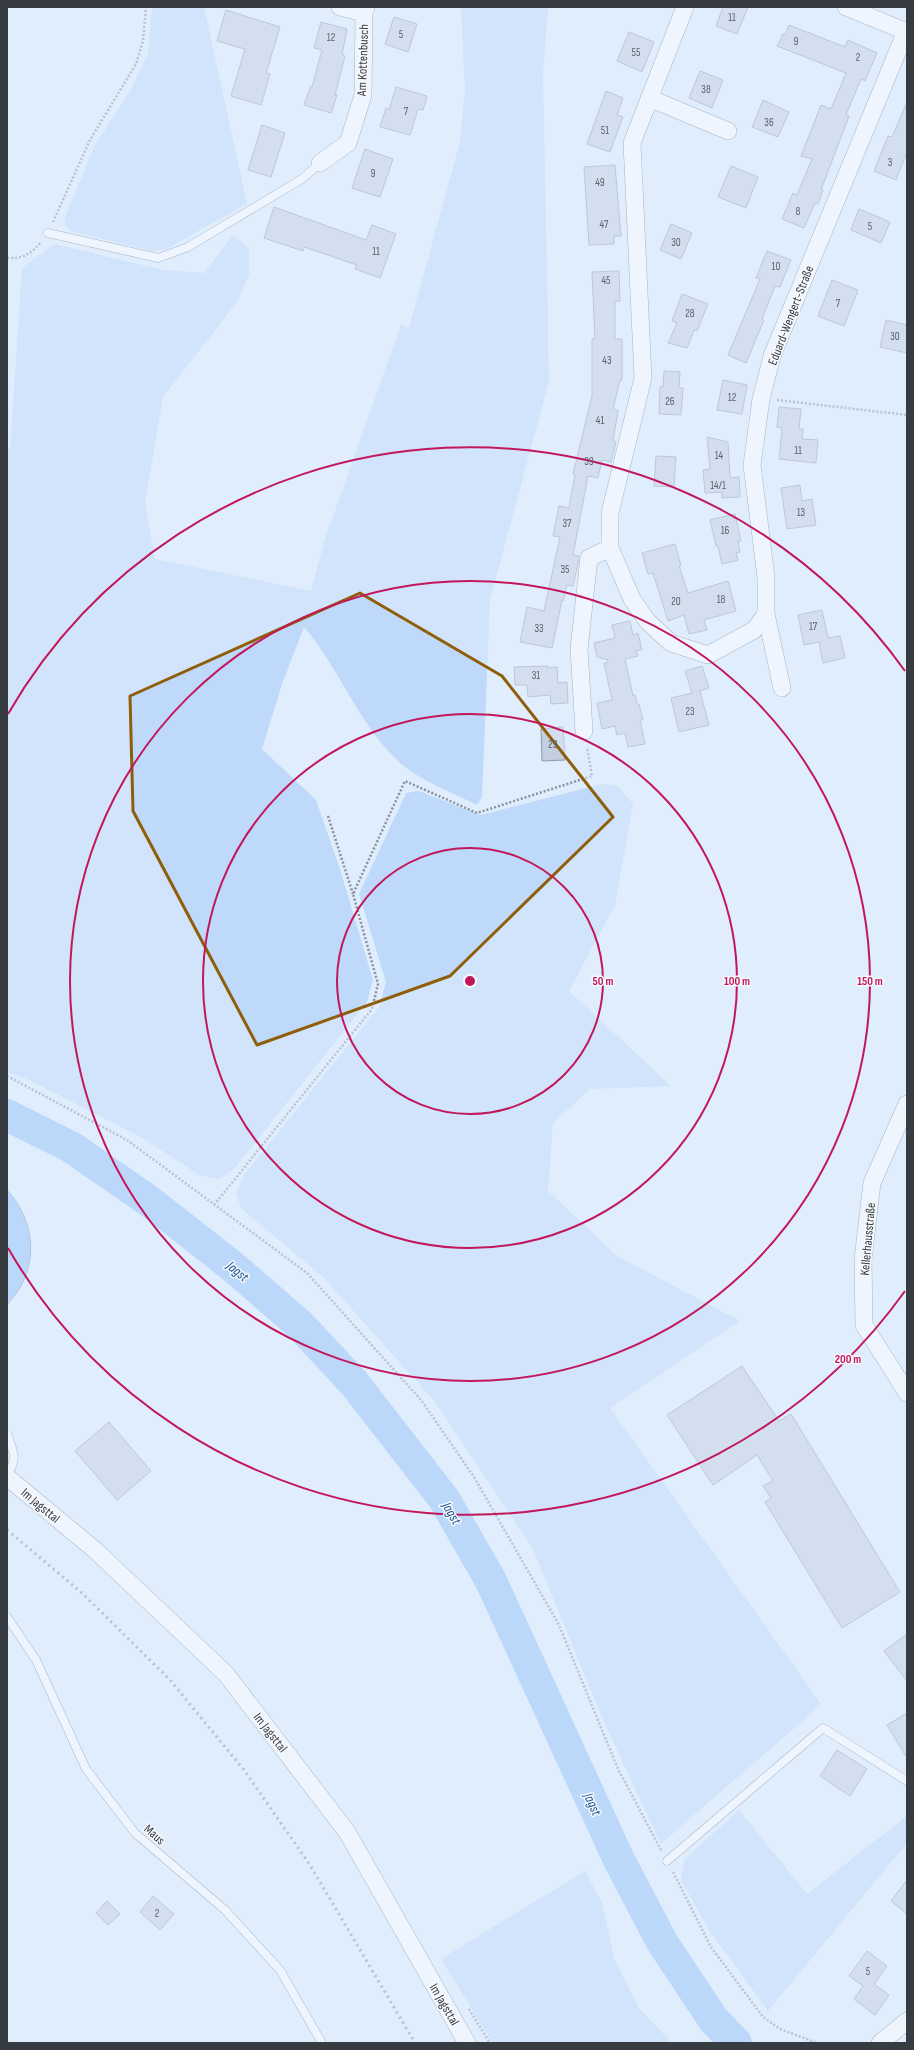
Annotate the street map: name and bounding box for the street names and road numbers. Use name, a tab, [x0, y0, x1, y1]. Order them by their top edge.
street label: Am Kottenbusch	[354, 24, 372, 97]
street label: Eduard-Wengert-Straße	[765, 263, 817, 367]
street label: Kellerhausstraße	[857, 1202, 879, 1276]
street label: Im Jagsttal	[18, 1485, 63, 1527]
street label: Im Jagsttal	[250, 1710, 291, 1756]
street label: Maus	[140, 1821, 168, 1848]
street label: Im Jagsttal	[426, 1981, 463, 2028]

